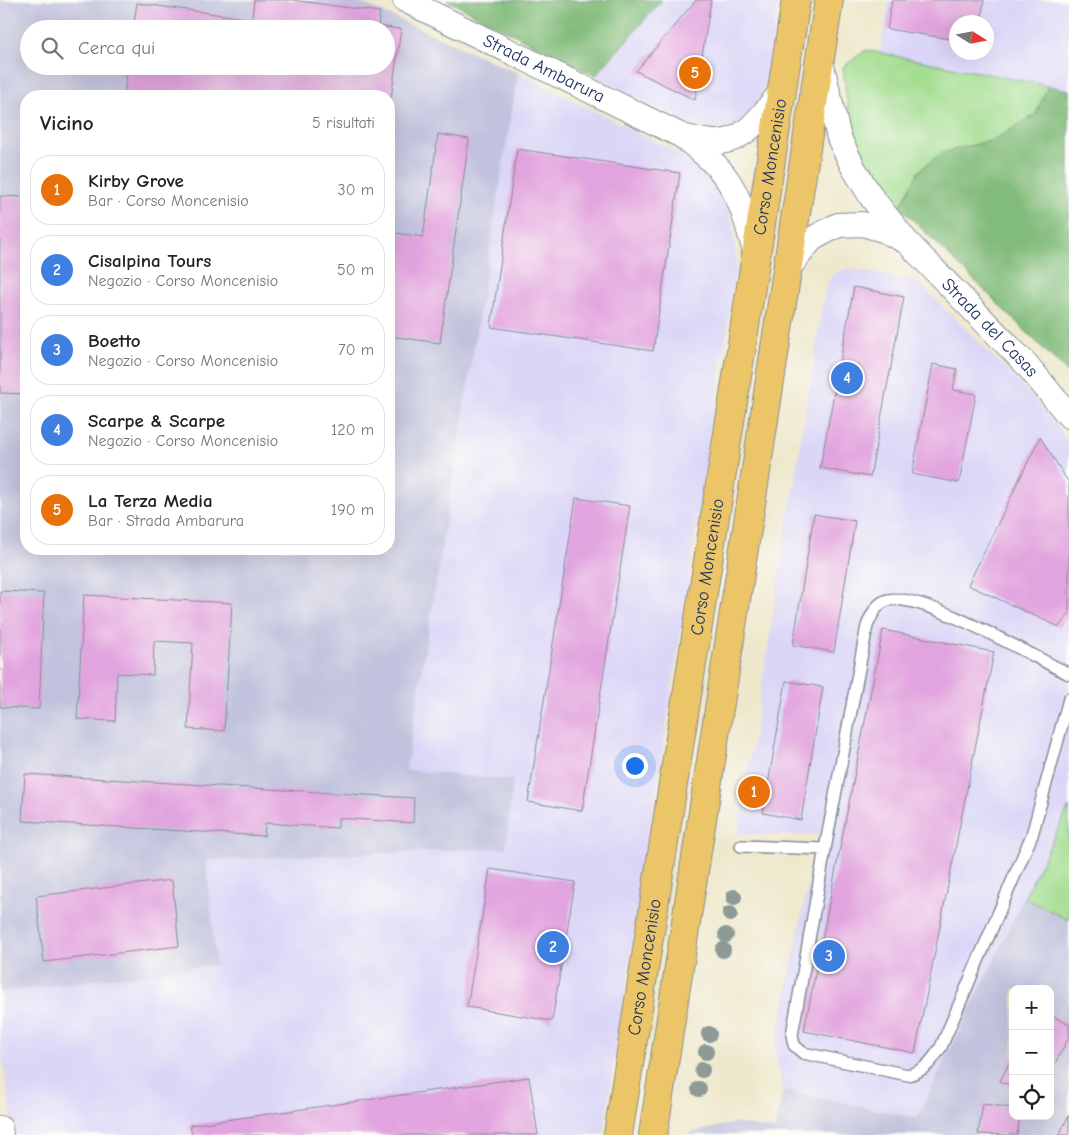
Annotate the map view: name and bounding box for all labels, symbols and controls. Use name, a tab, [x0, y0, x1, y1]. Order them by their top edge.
north arrow	[949, 15, 994, 60]
search box	[20, 20, 395, 75]
street label: Strada Ambarura	[480, 30, 608, 107]
icon: search	[38, 34, 66, 62]
text: Cerca qui	[78, 37, 155, 59]
pin: 5	[679, 54, 711, 92]
street label: Corso Moncenisio	[749, 97, 791, 237]
text: Vicino	[40, 111, 94, 135]
text: 5 risultati	[312, 114, 375, 132]
text: Kirby Grove	[88, 170, 184, 192]
text: 1	[54, 181, 60, 199]
text: 30 m	[338, 181, 374, 199]
text: Bar · Corso Moncenisio	[88, 192, 249, 210]
text: Cisalpina Tours	[88, 250, 211, 272]
text: 2	[53, 261, 61, 279]
text: 50 m	[337, 261, 374, 279]
text: Negozio · Corso Moncenisio	[88, 272, 278, 290]
street label: Strada del Casas	[937, 274, 1042, 381]
text: Boetto	[88, 330, 141, 352]
text: 3	[53, 341, 61, 359]
text: 70 m	[338, 341, 374, 359]
text: Negozio · Corso Moncenisio	[88, 352, 278, 370]
pin: 4	[831, 359, 863, 397]
text: Scarpe & Scarpe	[88, 410, 225, 432]
text: 4	[53, 421, 61, 439]
text: 120 m	[331, 421, 374, 439]
text: Negozio · Corso Moncenisio	[88, 432, 278, 450]
text: La Terza Media	[88, 490, 213, 512]
street label: Corso Moncenisio	[686, 497, 729, 637]
text: 5	[53, 501, 61, 519]
text: 190 m	[331, 501, 374, 519]
text: Bar · Strada Ambarura	[88, 512, 244, 530]
your location	[622, 753, 648, 779]
pin: 1	[738, 773, 770, 811]
street label: Corso Moncenisio	[624, 897, 666, 1037]
pin: 2	[537, 928, 569, 966]
pin: 3	[813, 937, 845, 975]
map controls	[1009, 985, 1054, 1120]
button: +	[1009, 985, 1054, 1030]
button: −	[1009, 1030, 1054, 1075]
button: locate	[1009, 1075, 1054, 1120]

